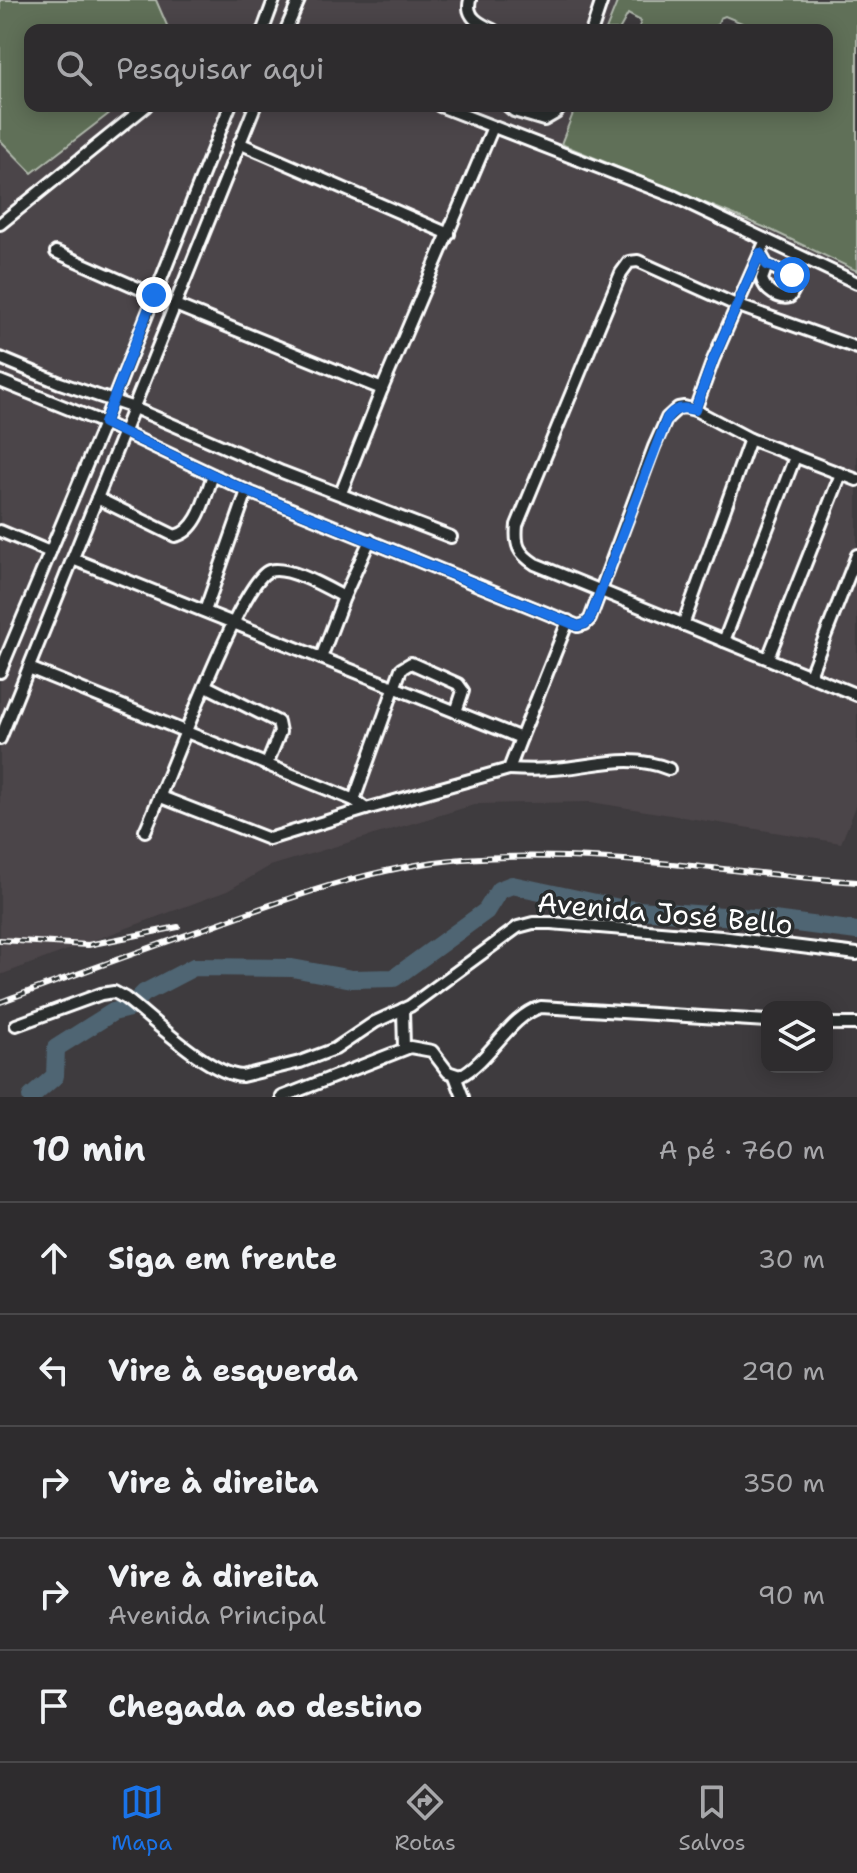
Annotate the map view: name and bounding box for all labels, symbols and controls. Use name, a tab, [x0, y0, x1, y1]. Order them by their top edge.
search box	[24, 24, 833, 112]
icon: search	[52, 46, 96, 90]
text: Pesquisar aqui	[116, 48, 325, 89]
route start	[774, 257, 810, 293]
route end	[136, 277, 172, 313]
street label: Avenida José Bello	[536, 883, 794, 943]
map controls	[761, 1001, 833, 1073]
button: layers	[761, 1001, 833, 1073]
text: 10 min	[32, 1126, 146, 1172]
text: A pé · 760 m	[659, 1132, 825, 1167]
icon: ahead	[32, 1236, 76, 1280]
text: Siga em frente	[108, 1238, 337, 1279]
text: 30 m	[758, 1241, 825, 1276]
icon: left	[32, 1348, 76, 1392]
text: Vire à esquerda	[108, 1350, 358, 1391]
text: 290 m	[741, 1353, 825, 1388]
icon: right	[32, 1460, 76, 1504]
text: Vire à direita	[108, 1462, 319, 1503]
text: 350 m	[742, 1465, 825, 1500]
text: Vire à direita	[108, 1556, 319, 1597]
icon: right	[32, 1572, 76, 1616]
text: 90 m	[758, 1577, 825, 1612]
text: Avenida Principal	[108, 1597, 326, 1632]
icon: arrive	[32, 1684, 76, 1728]
text: Chegada ao destino	[108, 1686, 423, 1727]
tab: Mapa	[111, 1780, 172, 1857]
tab: Rotas	[395, 1780, 456, 1857]
tab: Salvos	[678, 1780, 746, 1857]

